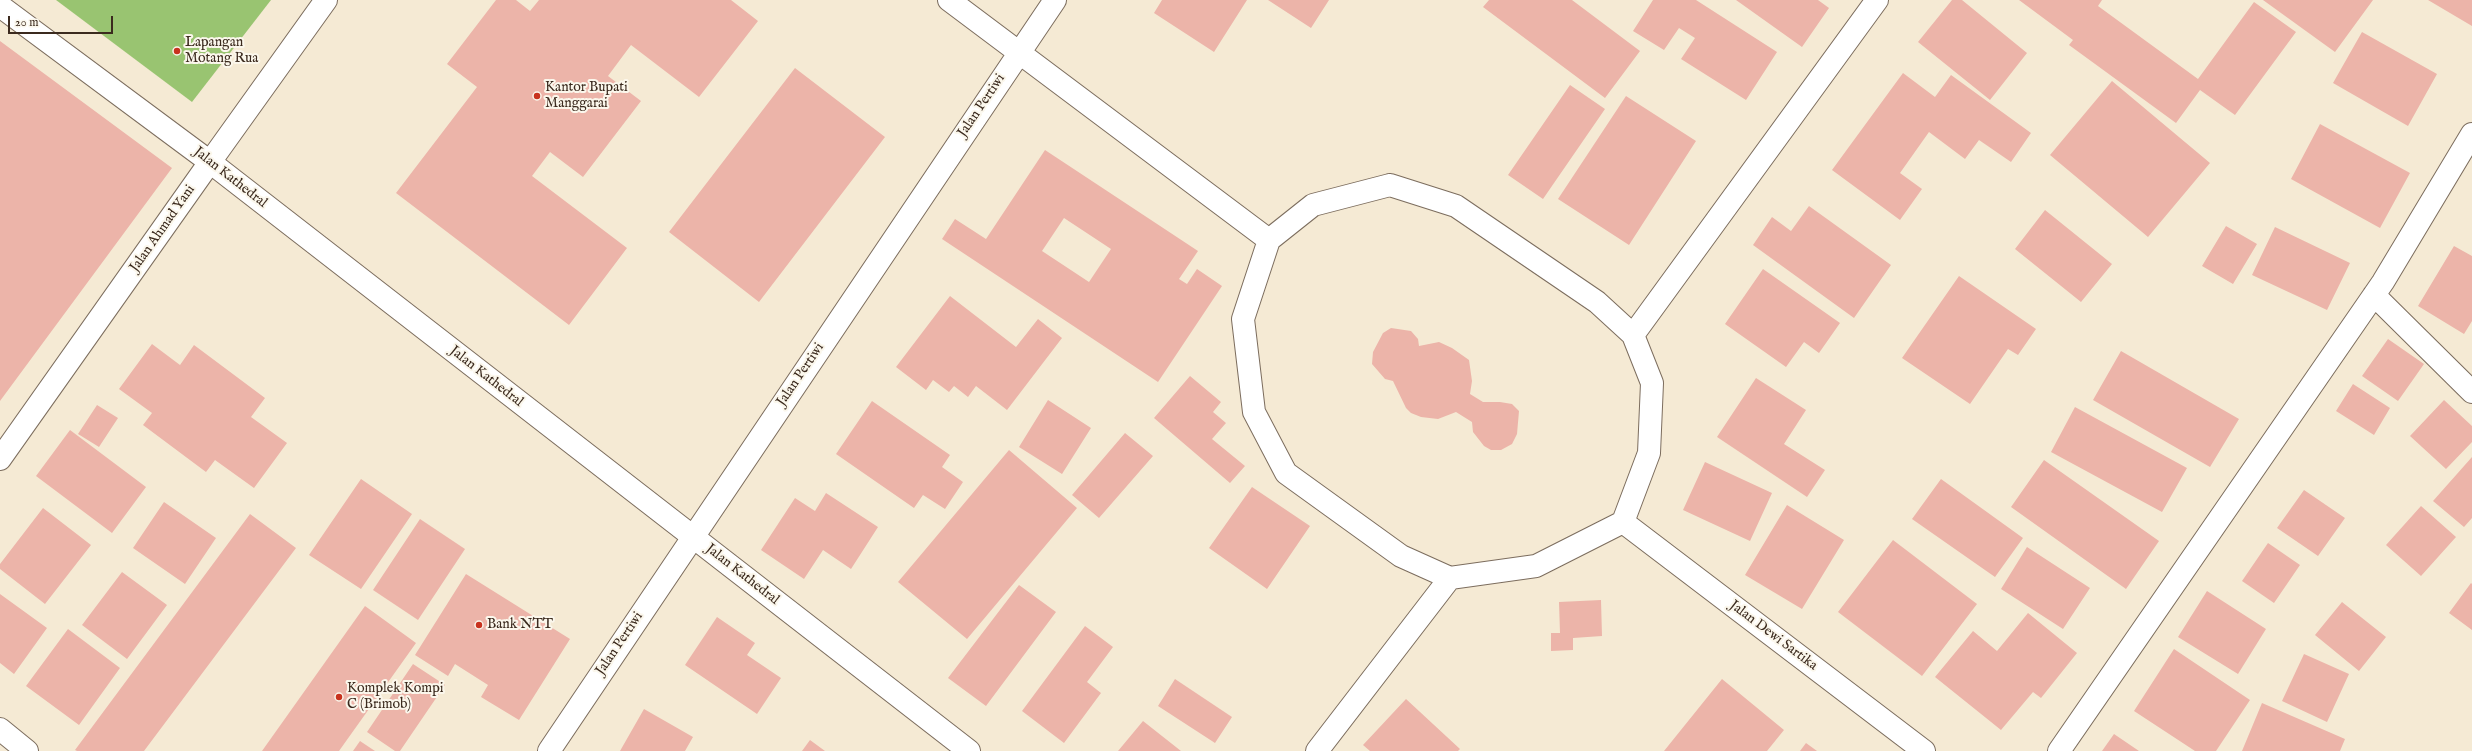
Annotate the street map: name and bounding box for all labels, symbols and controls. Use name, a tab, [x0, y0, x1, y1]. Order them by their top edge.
scale bar	[10, 8, 115, 34]
text: 20 m	[15, 15, 38, 30]
place label: Lapangan Motang Rua	[185, 35, 258, 68]
marker: Lapangan Motang Rua	[172, 46, 182, 56]
street label: Jalan Pertiwi	[955, 71, 1009, 141]
place label: Kantor Bupati Manggarai	[545, 80, 628, 112]
marker: Kantor Bupati Manggarai	[532, 91, 542, 101]
street label: Jalan Kathedral	[190, 144, 270, 212]
street label: Jalan Ahmad Yani	[127, 182, 199, 276]
street label: Jalan Pertiwi	[774, 340, 828, 410]
street label: Jalan Kathedral	[446, 343, 526, 411]
street label: Jalan Kathedral	[702, 541, 782, 609]
street label: Jalan Dewi Sartika	[1726, 597, 1820, 675]
street label: Jalan Pertiwi	[593, 609, 647, 679]
place label: Bank NTT	[487, 617, 553, 633]
marker: Bank NTT	[474, 620, 484, 630]
place label: Komplek Kompi C (Brimob)	[347, 681, 443, 714]
marker: Komplek Kompi C (Brimob)	[334, 692, 344, 702]

